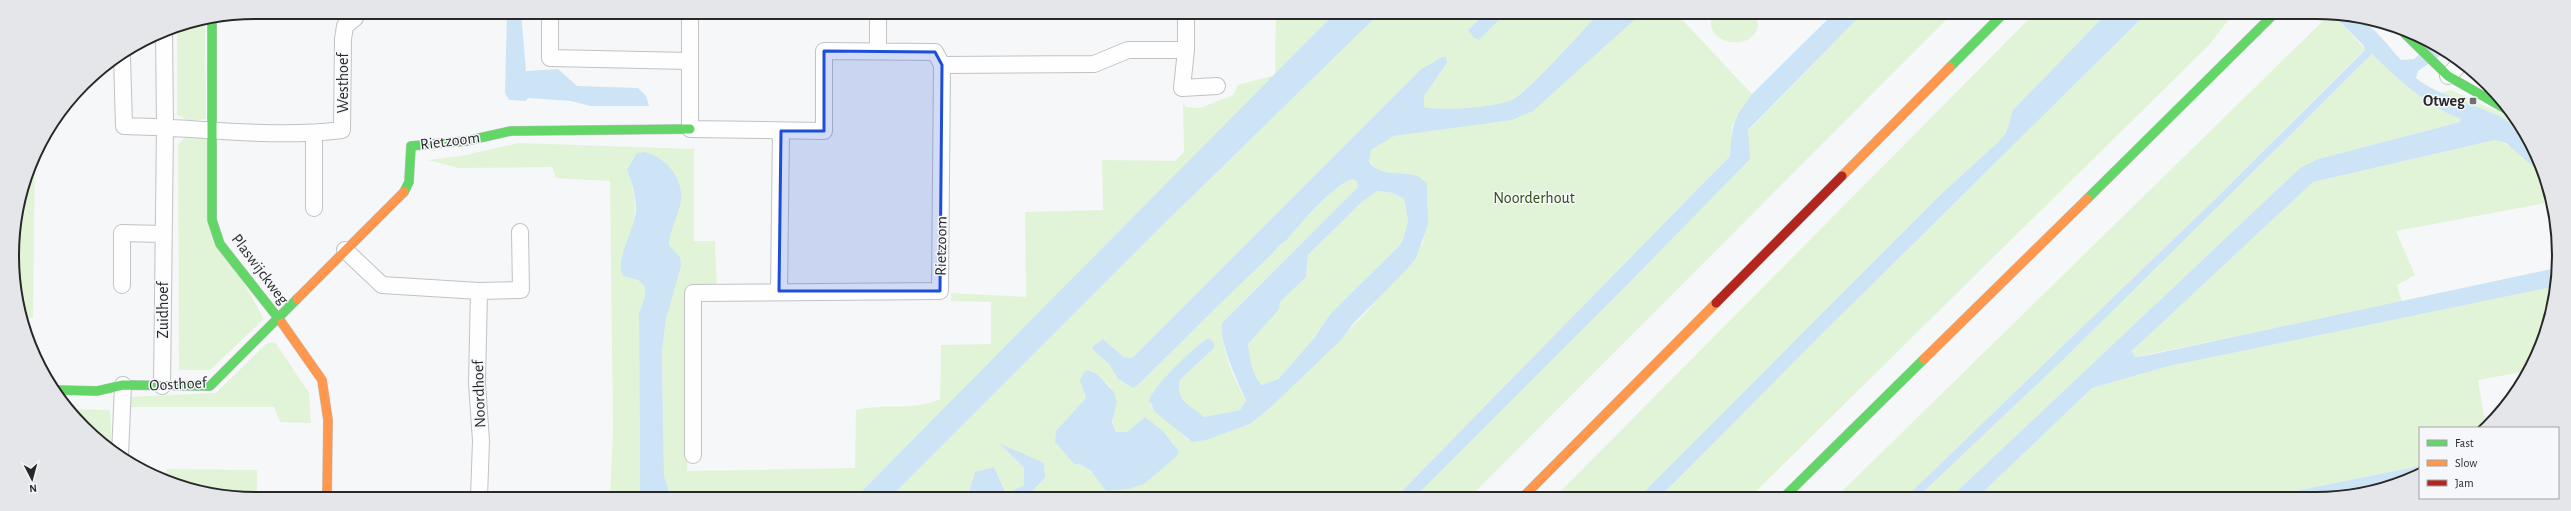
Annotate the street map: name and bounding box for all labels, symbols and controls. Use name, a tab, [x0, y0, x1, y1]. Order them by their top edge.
street label: Westhoef	[335, 52, 351, 113]
place label: Otweg	[2423, 93, 2466, 109]
marker: Otweg	[2468, 96, 2478, 106]
street label: Rietzoom	[419, 129, 481, 153]
park label: Noorderhout	[1493, 190, 1575, 206]
street label: Rietzoom	[932, 216, 950, 276]
street label: Plaswijckweg	[228, 231, 292, 308]
street label: Zuidhoef	[155, 280, 171, 338]
street label: Noordhoef	[470, 359, 488, 428]
street label: Oosthoef	[149, 374, 208, 393]
legend	[2419, 427, 2559, 499]
text: Fast	[2455, 437, 2474, 449]
text: Slow	[2455, 457, 2477, 469]
north arrow	[12, 459, 52, 499]
text: Jam	[2455, 477, 2474, 489]
text: N	[29, 483, 37, 494]

